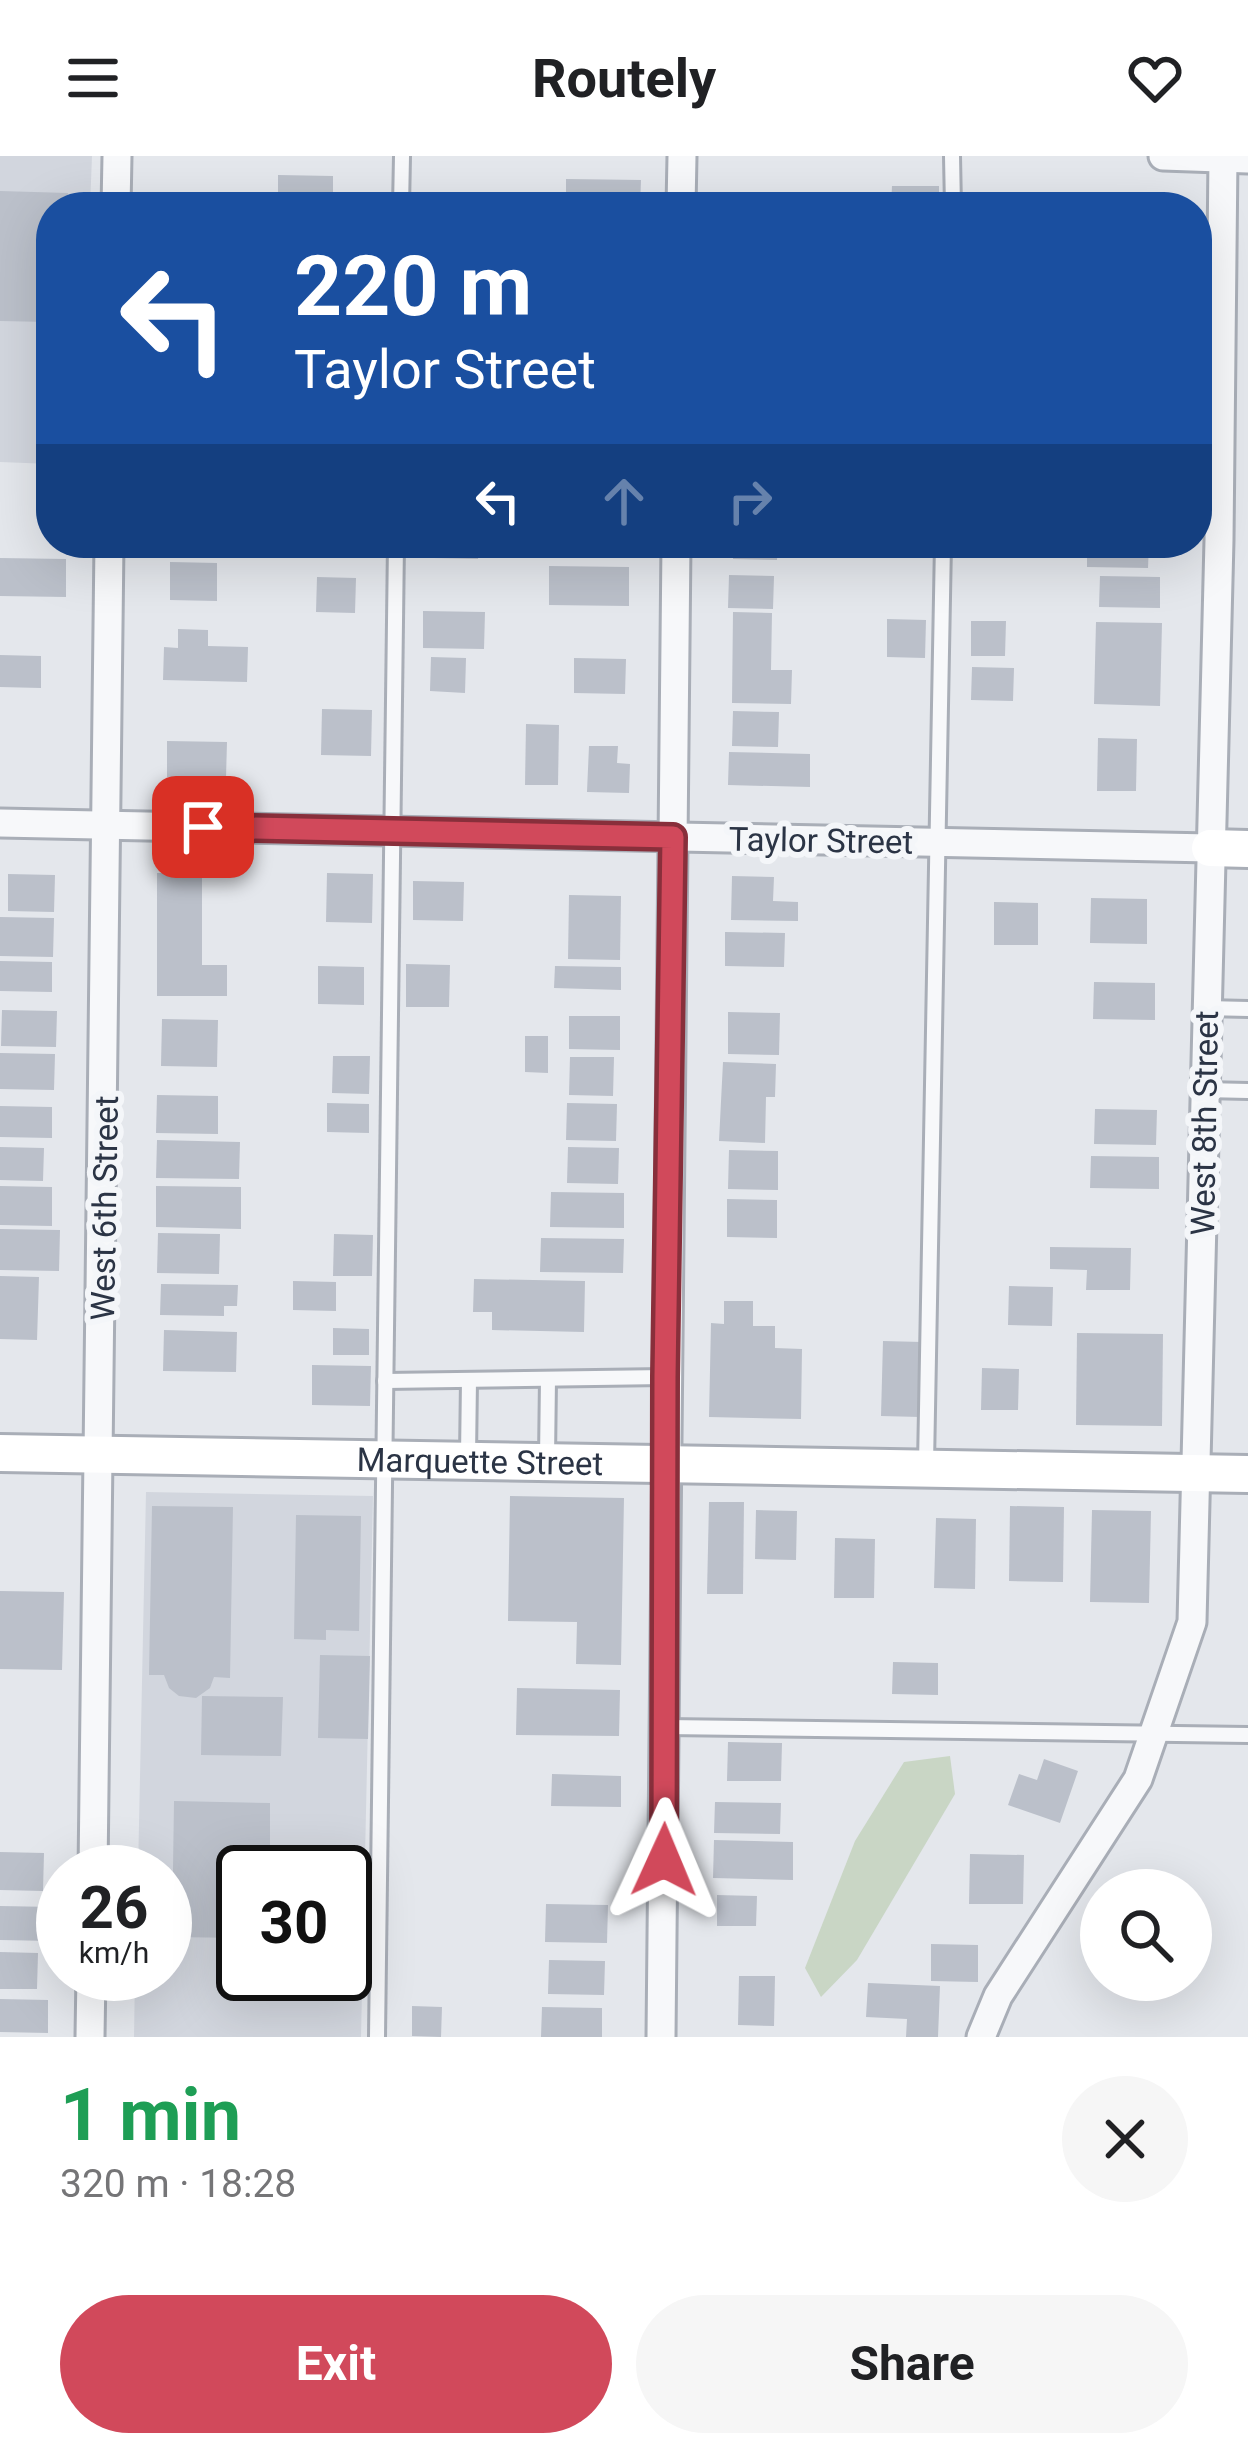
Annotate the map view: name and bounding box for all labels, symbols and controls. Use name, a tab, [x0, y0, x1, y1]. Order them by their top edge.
icon: menu	[60, 45, 126, 111]
icon: heart	[1122, 45, 1188, 111]
text: Routely	[532, 47, 716, 110]
text: 220 m	[294, 237, 532, 336]
icon: left	[96, 240, 252, 396]
text: Taylor Street	[294, 338, 596, 401]
icon: left	[465, 468, 531, 534]
icon: ahead	[591, 468, 657, 534]
icon: right	[717, 468, 783, 534]
pin	[152, 776, 254, 878]
icon: arrive	[170, 794, 236, 860]
street label: Taylor Street	[728, 819, 914, 862]
street label: West 8th Street	[1183, 1010, 1226, 1236]
street label: West 6th Street	[83, 1095, 126, 1321]
street label: Marquette Street	[356, 1440, 603, 1483]
position arrow	[601, 1797, 727, 1923]
speed limit sign: 30	[216, 1845, 372, 2001]
map controls	[1080, 1869, 1212, 2001]
button: search	[1080, 1869, 1212, 2001]
text: 26	[80, 1872, 148, 1943]
text: km/h	[79, 1935, 149, 1970]
text: 1 min	[60, 2073, 241, 2158]
button: close	[1062, 2076, 1188, 2202]
text: 320 m · 18:28	[60, 2161, 296, 2207]
button: Exit	[60, 2295, 612, 2433]
button: Share	[636, 2295, 1188, 2433]

